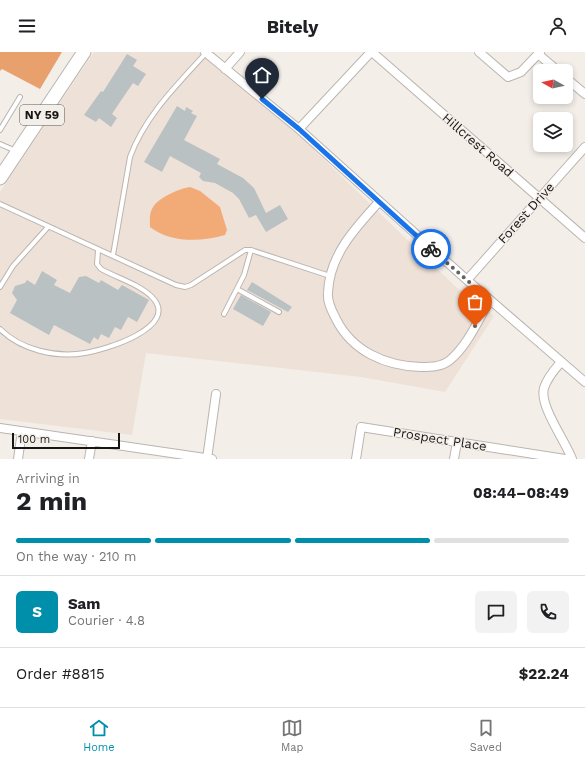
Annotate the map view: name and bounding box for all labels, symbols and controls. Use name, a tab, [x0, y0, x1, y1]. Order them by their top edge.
icon: menu	[16, 15, 38, 37]
icon: person	[547, 15, 569, 37]
text: Bitely	[267, 16, 318, 37]
pin	[245, 58, 279, 99]
icon: home	[251, 64, 273, 86]
north arrow	[533, 64, 573, 104]
map controls	[533, 64, 573, 152]
road number: NY 59	[20, 105, 64, 125]
street label: Hillcrest Road	[439, 110, 517, 180]
button: layers	[533, 112, 573, 152]
street label: Forest Drive	[495, 179, 557, 247]
courier	[411, 229, 451, 269]
icon: bike	[420, 238, 442, 260]
pin	[458, 285, 492, 326]
icon: bag	[464, 291, 486, 313]
street label: Prospect Place	[392, 424, 488, 454]
scale bar	[12, 431, 120, 450]
text: 100 m	[18, 433, 50, 446]
text: Arriving in	[16, 471, 80, 486]
text: 08:44–08:49	[473, 484, 569, 502]
text: 2 min	[16, 486, 87, 516]
text: On the way · 210 m	[16, 549, 136, 564]
button: chat	[475, 591, 517, 633]
button: phone	[527, 591, 569, 633]
text: Sam	[68, 595, 100, 613]
text: S	[32, 603, 42, 621]
text: Courier · 4.8	[68, 613, 145, 628]
text: Order #8815	[16, 665, 105, 683]
text: $22.24	[519, 665, 569, 683]
tab: Home	[83, 717, 115, 754]
tab: Map	[281, 717, 303, 754]
tab: Saved	[470, 717, 502, 754]

